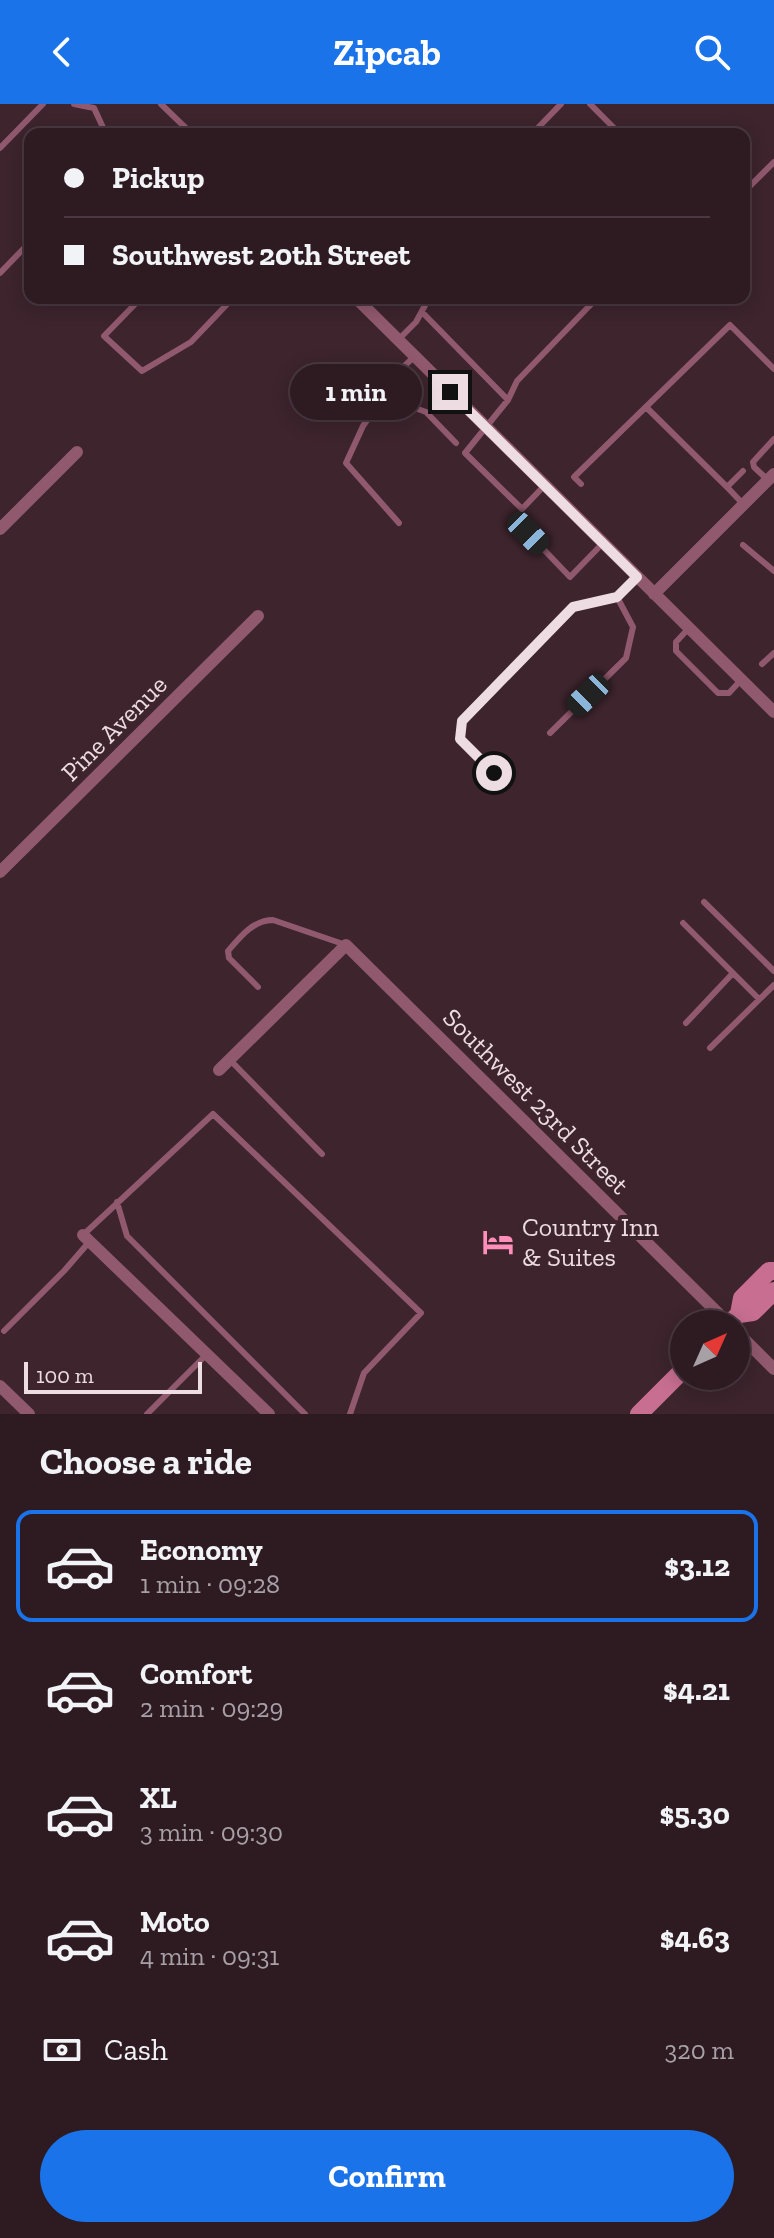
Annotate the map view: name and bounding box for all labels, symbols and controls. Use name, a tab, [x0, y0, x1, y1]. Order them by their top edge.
icon: back	[40, 30, 84, 74]
icon: search	[690, 30, 734, 74]
text: Zipcab	[333, 31, 441, 74]
text: Pickup	[112, 160, 204, 196]
text: Southwest 20th Street	[112, 237, 410, 273]
callout: 1 min	[290, 364, 422, 420]
route end	[432, 374, 468, 410]
text: 1 min	[325, 376, 387, 408]
car	[503, 507, 553, 559]
street label: Pine Avenue	[54, 668, 174, 788]
car	[562, 670, 614, 720]
route start	[476, 755, 512, 791]
street label: Southwest 23rd Street	[436, 1001, 636, 1201]
place label: Country Inn & Suites	[522, 1211, 659, 1273]
hotel icon: Country Inn & Suites	[481, 1225, 515, 1259]
north arrow	[670, 1310, 750, 1390]
map controls	[670, 1310, 750, 1390]
scale bar	[24, 1358, 202, 1394]
text: 100 m	[36, 1362, 94, 1389]
text: Choose a ride	[40, 1440, 252, 1483]
icon: car	[44, 1530, 116, 1602]
text: Economy	[140, 1532, 263, 1568]
text: $3.12	[664, 1548, 730, 1584]
text: 1 min · 09:28	[140, 1568, 280, 1600]
icon: car	[44, 1654, 116, 1726]
text: Comfort	[140, 1656, 252, 1692]
text: $4.21	[663, 1672, 730, 1708]
text: 2 min · 09:29	[140, 1692, 283, 1724]
icon: car	[44, 1778, 116, 1850]
text: XL	[140, 1780, 177, 1816]
text: $5.30	[660, 1796, 730, 1832]
text: 3 min · 09:30	[140, 1816, 283, 1848]
icon: car	[44, 1902, 116, 1974]
text: Moto	[140, 1904, 210, 1940]
text: $4.63	[660, 1920, 730, 1956]
text: 4 min · 09:31	[140, 1940, 279, 1972]
icon: cash	[40, 2028, 84, 2072]
text: Cash	[104, 2032, 168, 2068]
text: 320 m	[665, 2034, 734, 2066]
button: Confirm	[40, 2130, 734, 2222]

